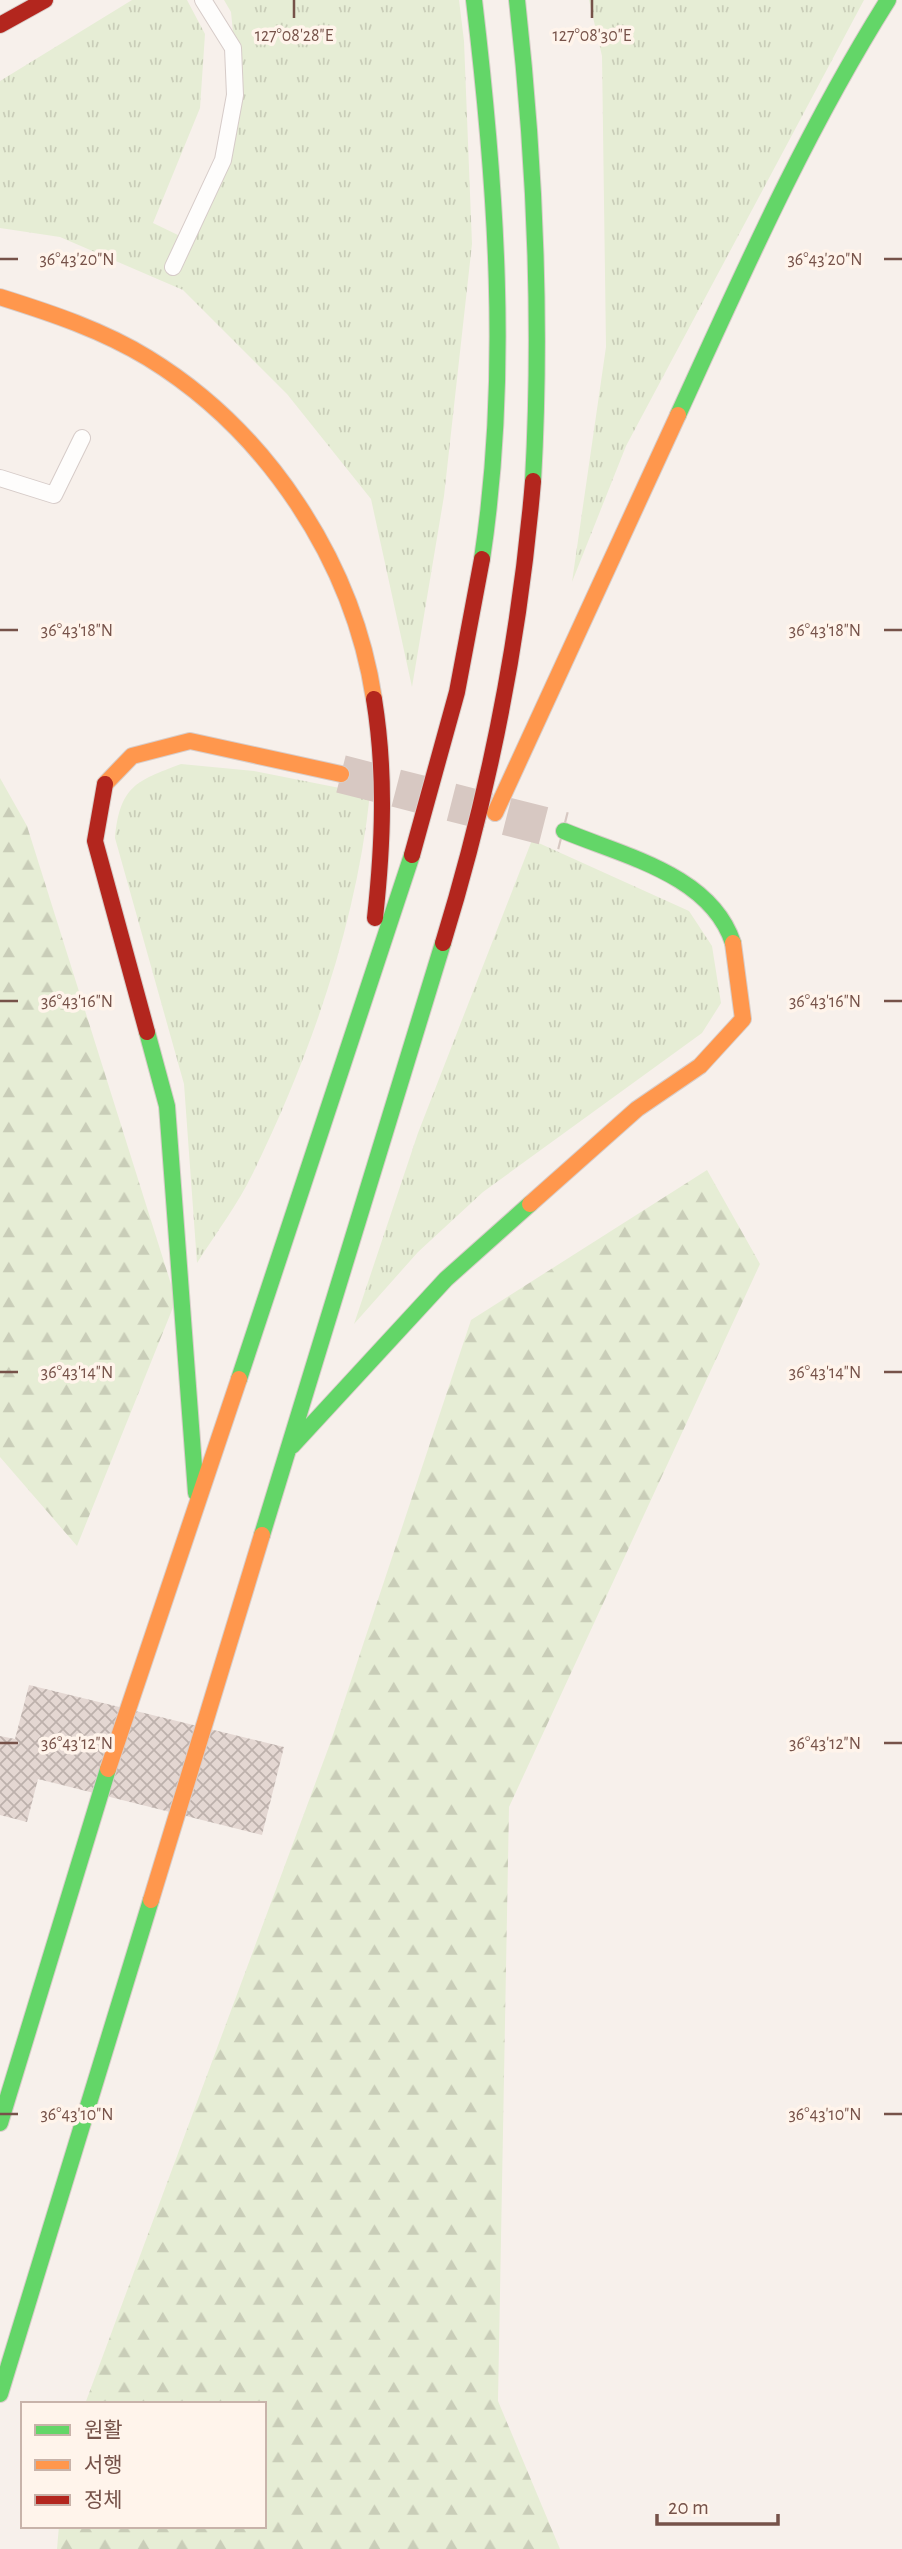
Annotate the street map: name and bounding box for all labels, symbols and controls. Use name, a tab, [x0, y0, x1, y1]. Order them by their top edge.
text: 127°08'28"E	[255, 27, 334, 45]
text: 127°08'30"E	[553, 27, 632, 45]
text: 36°43'20"N	[39, 251, 115, 269]
text: 36°43'20"N	[787, 251, 863, 269]
text: 36°43'18"N	[41, 622, 113, 640]
text: 36°43'18"N	[789, 622, 861, 640]
text: 36°43'16"N	[41, 993, 113, 1011]
text: 36°43'16"N	[789, 993, 861, 1011]
text: 36°43'14"N	[41, 1364, 113, 1382]
text: 36°43'14"N	[789, 1364, 861, 1382]
text: 36°43'12"N	[41, 1735, 113, 1753]
text: 36°43'12"N	[789, 1735, 861, 1753]
text: 36°43'10"N	[40, 2106, 114, 2124]
text: 36°43'10"N	[788, 2106, 862, 2124]
legend	[21, 2402, 266, 2528]
text: 원활	[84, 2419, 123, 2441]
text: 서행	[84, 2454, 123, 2476]
scale bar	[657, 2482, 778, 2526]
text: 정체	[84, 2489, 123, 2511]
text: 20 m	[668, 2497, 709, 2518]

